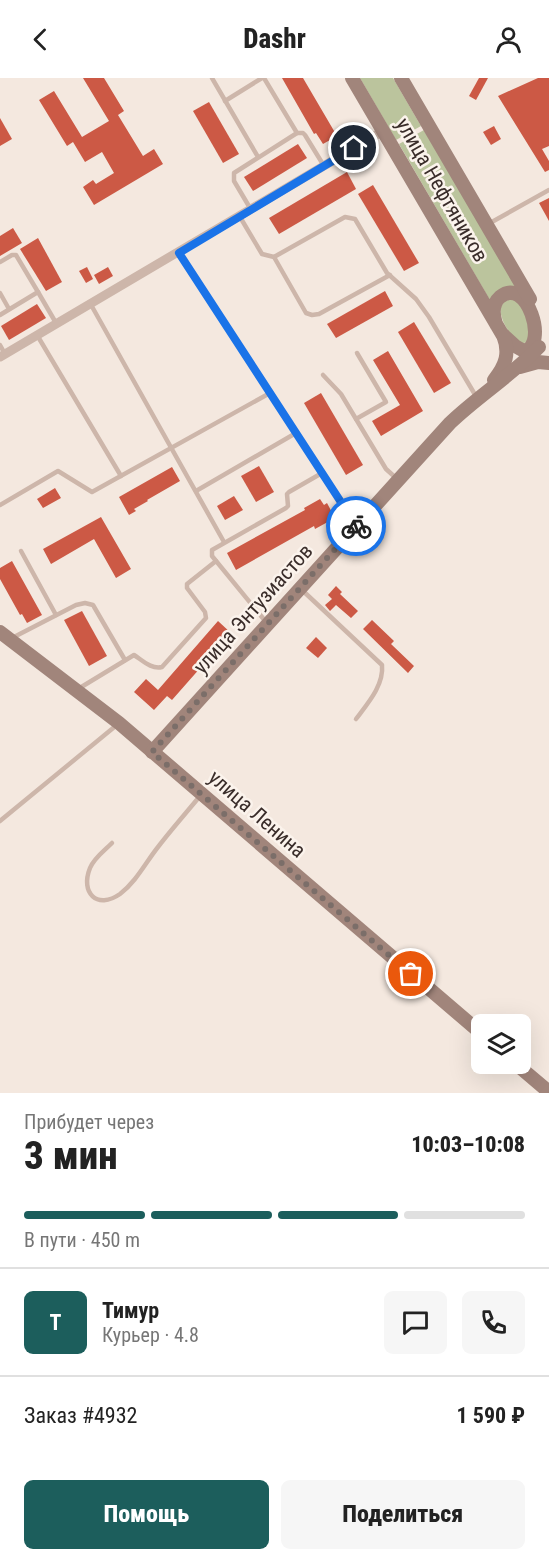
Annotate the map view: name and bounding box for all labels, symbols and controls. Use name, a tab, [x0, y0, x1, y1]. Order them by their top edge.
icon: back	[24, 23, 57, 56]
text: Dashr	[243, 23, 306, 55]
icon: person	[492, 23, 525, 56]
street label: улица Нефтяников	[391, 114, 493, 266]
pin	[328, 122, 379, 173]
icon: home	[337, 131, 370, 164]
courier	[326, 496, 386, 556]
icon: bike	[340, 510, 373, 543]
street label: улица Энтузиастов	[189, 539, 317, 679]
street label: улица Ленина	[204, 765, 310, 863]
pin	[385, 948, 436, 999]
icon: bag	[394, 957, 427, 990]
map controls	[471, 1014, 531, 1074]
button: layers	[471, 1014, 531, 1074]
text: Прибудет через	[24, 1110, 154, 1134]
text: 10:03–10:08	[411, 1132, 525, 1157]
text: 3 мин	[24, 1133, 118, 1179]
text: В пути · 450 m	[24, 1228, 140, 1252]
button: chat	[384, 1291, 447, 1354]
button: phone	[462, 1291, 525, 1354]
text: Тимур	[102, 1298, 159, 1323]
text: Т	[50, 1310, 61, 1335]
text: Курьер · 4.8	[102, 1323, 199, 1347]
text: Заказ #4932	[24, 1403, 137, 1428]
text: 1 590 ₽	[457, 1403, 525, 1428]
button: Помощь	[24, 1480, 269, 1549]
button: Поделиться	[281, 1480, 525, 1549]

